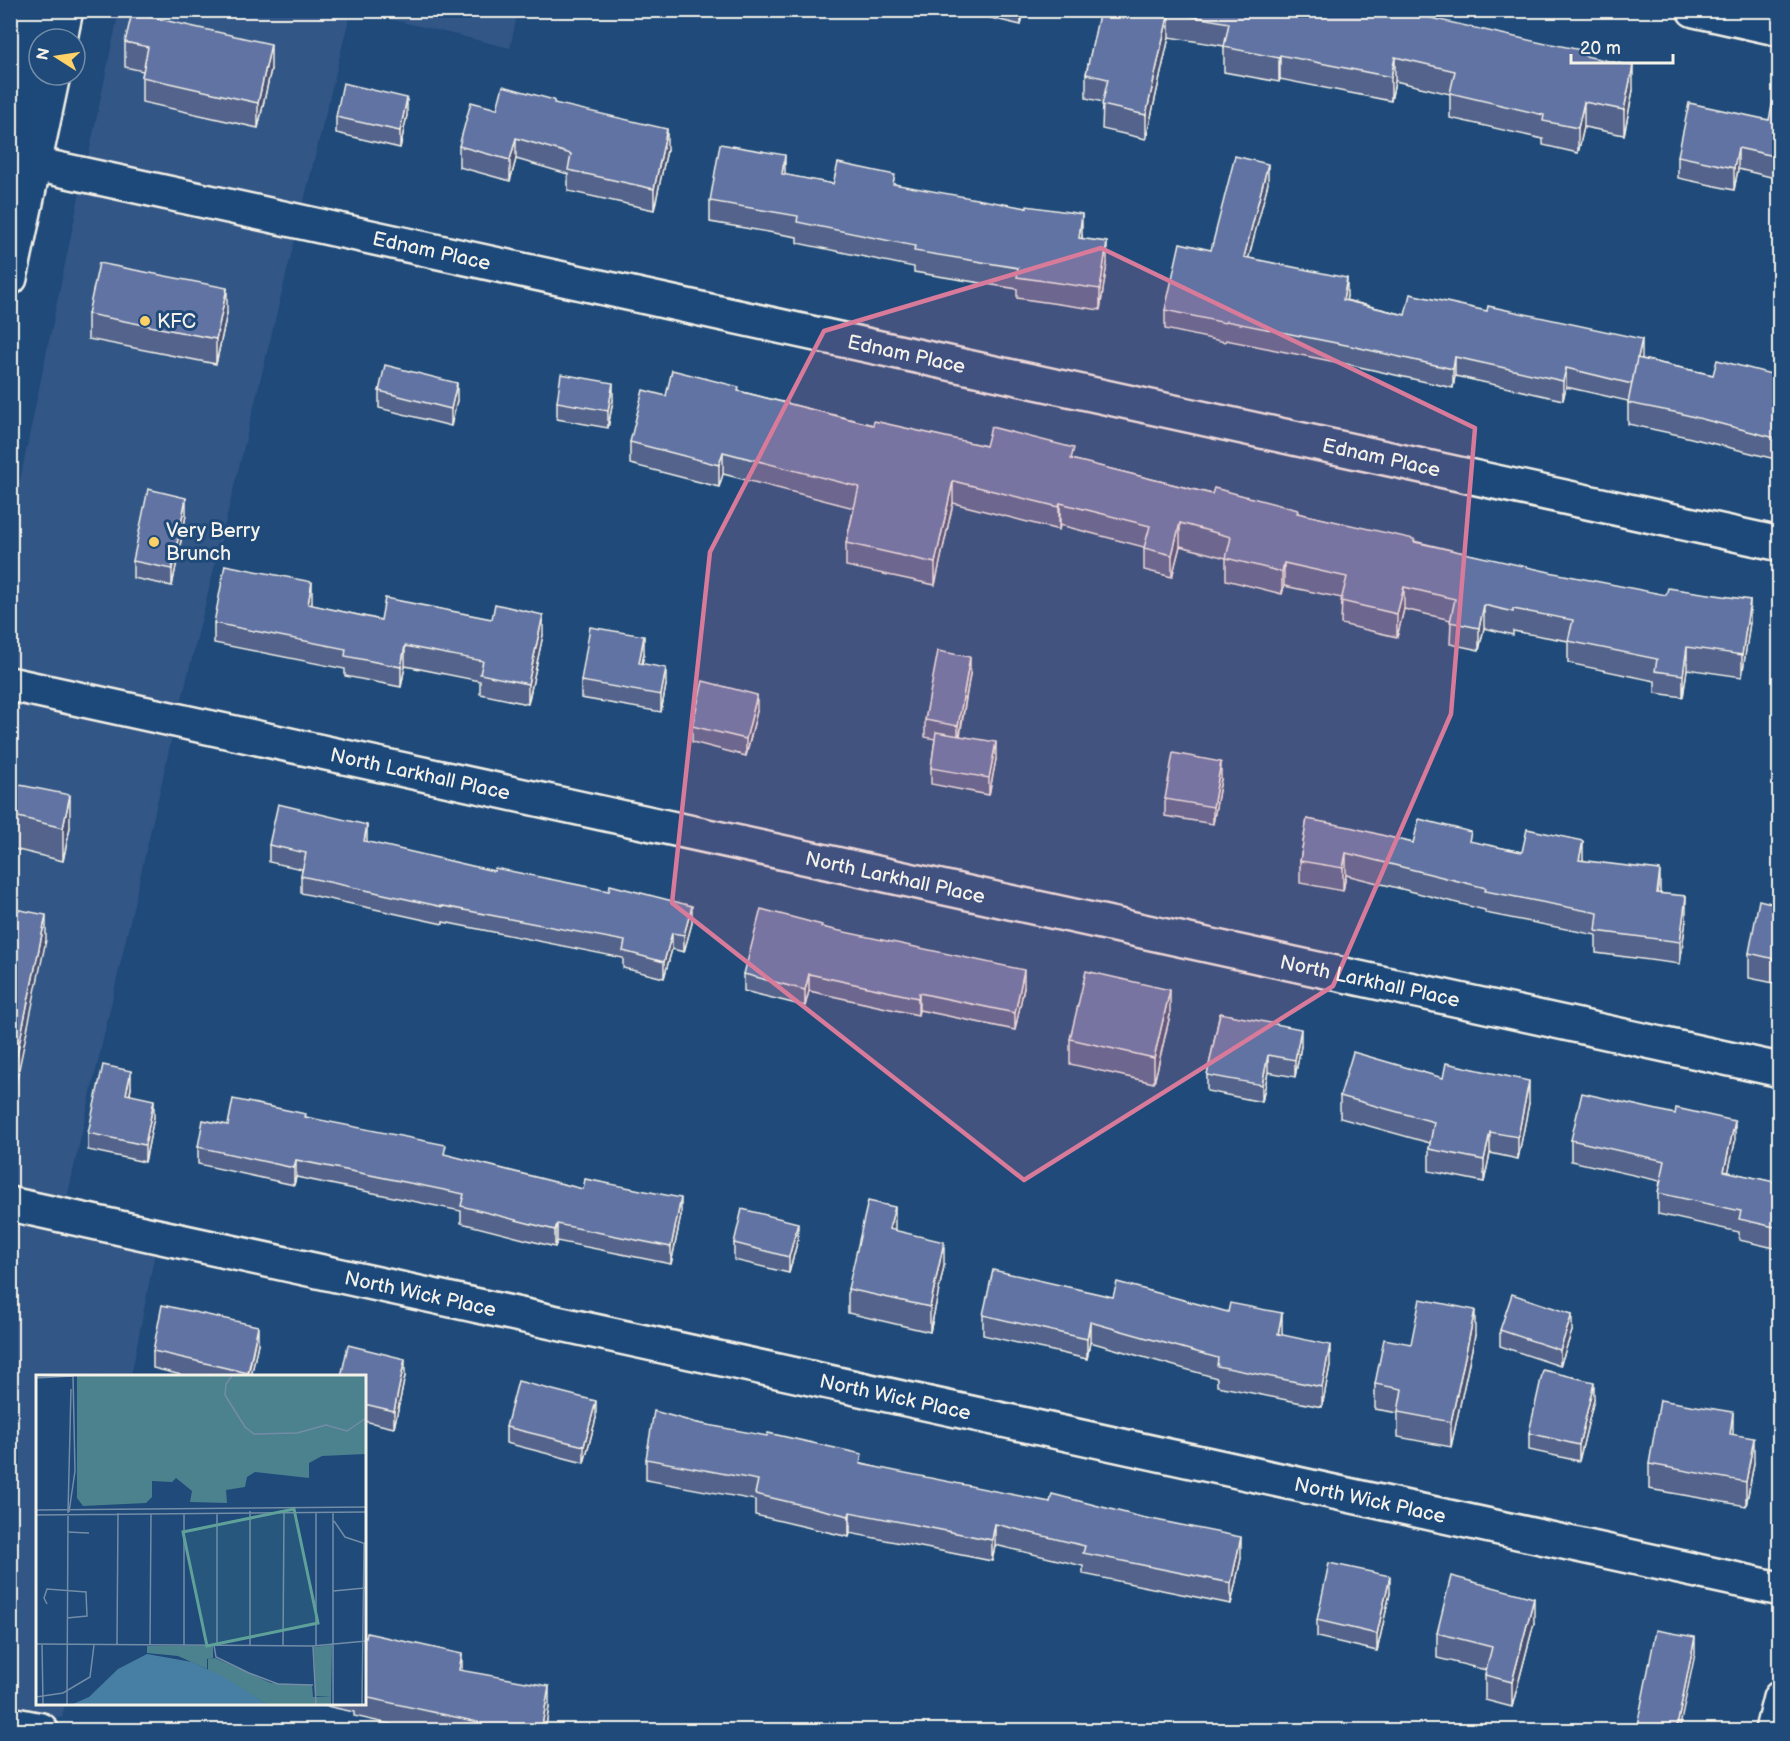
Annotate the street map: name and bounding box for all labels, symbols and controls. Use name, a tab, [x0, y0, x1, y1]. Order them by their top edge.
north arrow	[27, 27, 87, 87]
scale bar	[1571, 27, 1673, 65]
text: 20 m	[1580, 38, 1621, 59]
text: N	[33, 46, 54, 62]
street label: Ednam Place	[370, 227, 493, 276]
place label: KFC	[157, 310, 196, 334]
marker: KFC	[138, 314, 152, 328]
street label: Ednam Place	[845, 330, 968, 379]
street label: Ednam Place	[1320, 434, 1443, 483]
place label: Very Berry Brunch	[166, 519, 260, 566]
marker: Very Berry Brunch	[147, 535, 161, 549]
street label: North Larkhall Place	[328, 743, 512, 806]
street label: North Larkhall Place	[803, 847, 987, 909]
street label: North Larkhall Place	[1278, 950, 1462, 1013]
street label: North Wick Place	[342, 1266, 498, 1322]
street label: North Wick Place	[817, 1369, 973, 1426]
inset map	[36, 1375, 366, 1705]
street label: North Wick Place	[1292, 1473, 1448, 1529]

